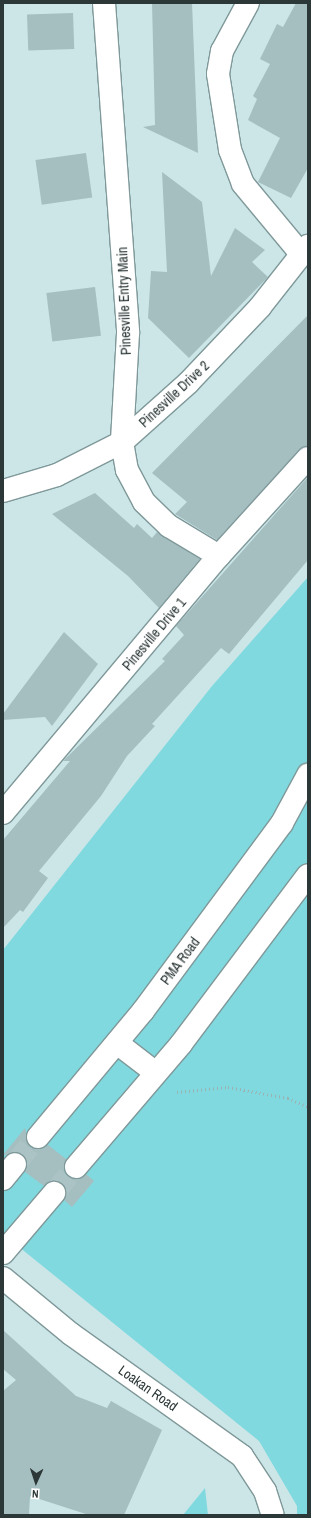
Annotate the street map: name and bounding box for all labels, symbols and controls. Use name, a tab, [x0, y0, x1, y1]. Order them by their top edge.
street label: Pinesville Entry Main	[114, 247, 134, 355]
street label: Pinesville Drive 2	[135, 357, 213, 431]
street label: Pinesville Drive 1	[119, 594, 189, 674]
street label: PMA Road	[157, 934, 203, 988]
street label: Loakan Road	[115, 1362, 181, 1414]
north arrow	[16, 1462, 56, 1502]
text: N	[32, 1487, 39, 1501]

